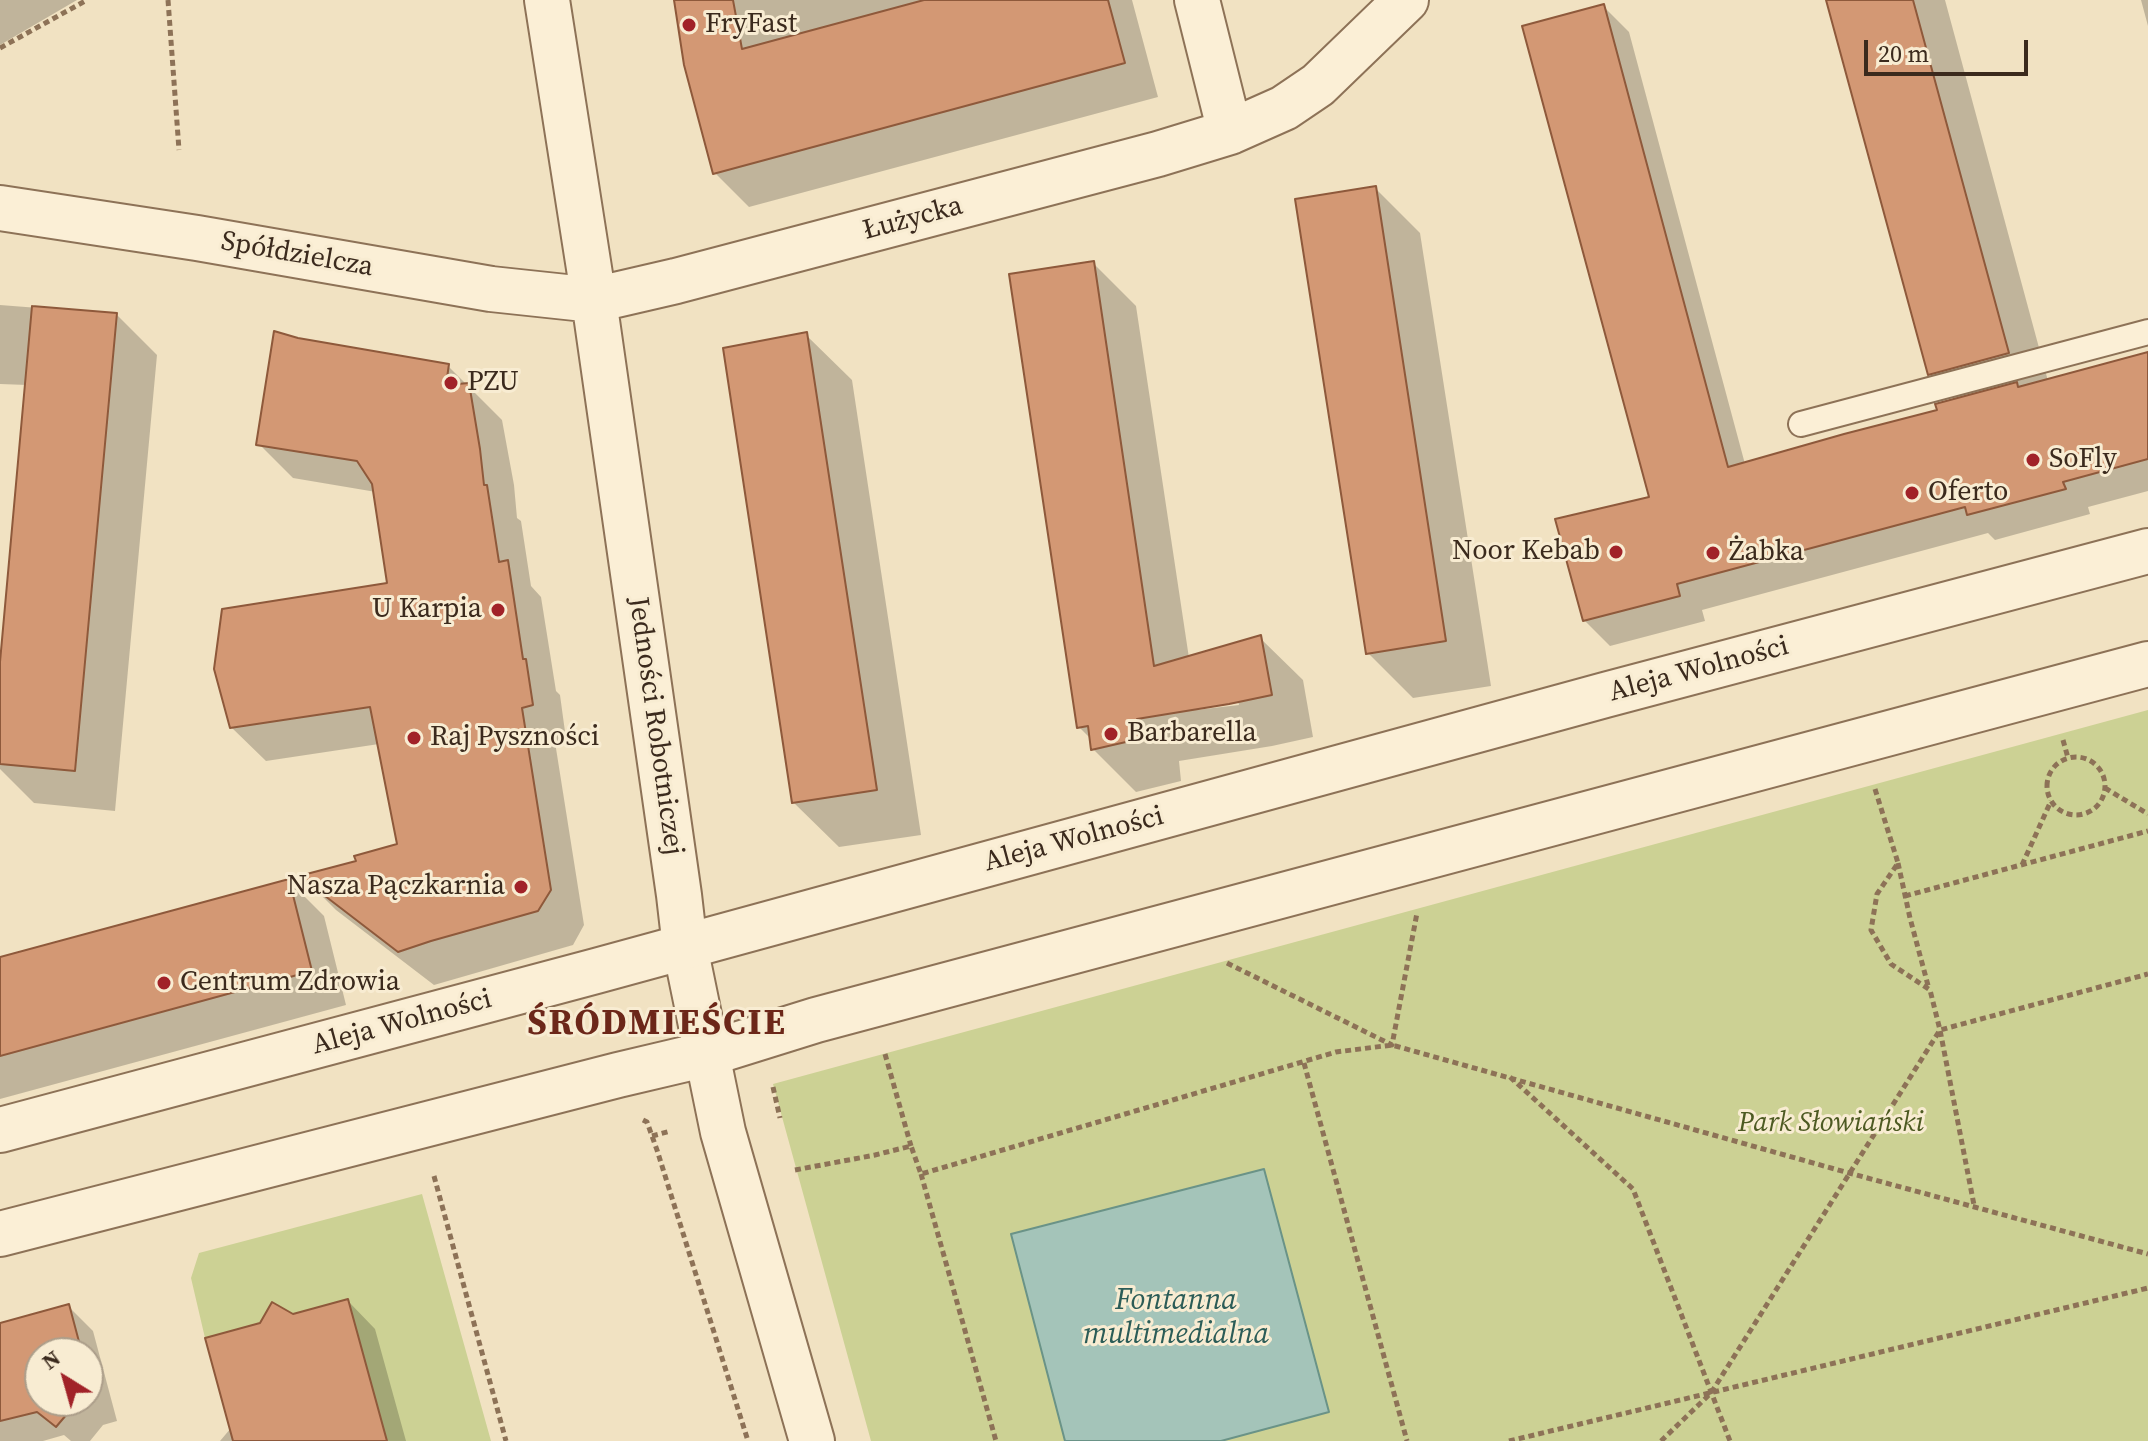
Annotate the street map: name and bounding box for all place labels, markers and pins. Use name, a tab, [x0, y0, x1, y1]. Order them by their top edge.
place label: FryFast	[705, 8, 797, 42]
marker: FryFast	[680, 16, 698, 34]
place label: PZU	[467, 366, 519, 400]
marker: PZU	[442, 374, 460, 392]
place label: SoFly	[2049, 443, 2117, 477]
marker: SoFly	[2024, 451, 2042, 469]
place label: Oferto	[1928, 476, 2008, 510]
marker: Oferto	[1903, 484, 1921, 502]
place label: Noor Kebab	[1452, 535, 1600, 569]
place label: Żabka	[1729, 536, 1804, 570]
marker: Noor Kebab	[1607, 543, 1625, 561]
marker: Żabka	[1704, 544, 1722, 562]
place label: U Karpia	[372, 593, 482, 627]
marker: U Karpia	[489, 601, 507, 619]
place label: Barbarella	[1127, 717, 1257, 751]
place label: Raj Pyszności	[430, 721, 599, 755]
marker: Barbarella	[1102, 725, 1120, 743]
marker: Raj Pyszności	[405, 729, 423, 747]
place label: Nasza Pączkarnia	[287, 870, 505, 904]
marker: Nasza Pączkarnia	[512, 878, 530, 896]
place label: Centrum Zdrowia	[180, 966, 400, 1000]
marker: Centrum Zdrowia	[155, 974, 173, 992]

